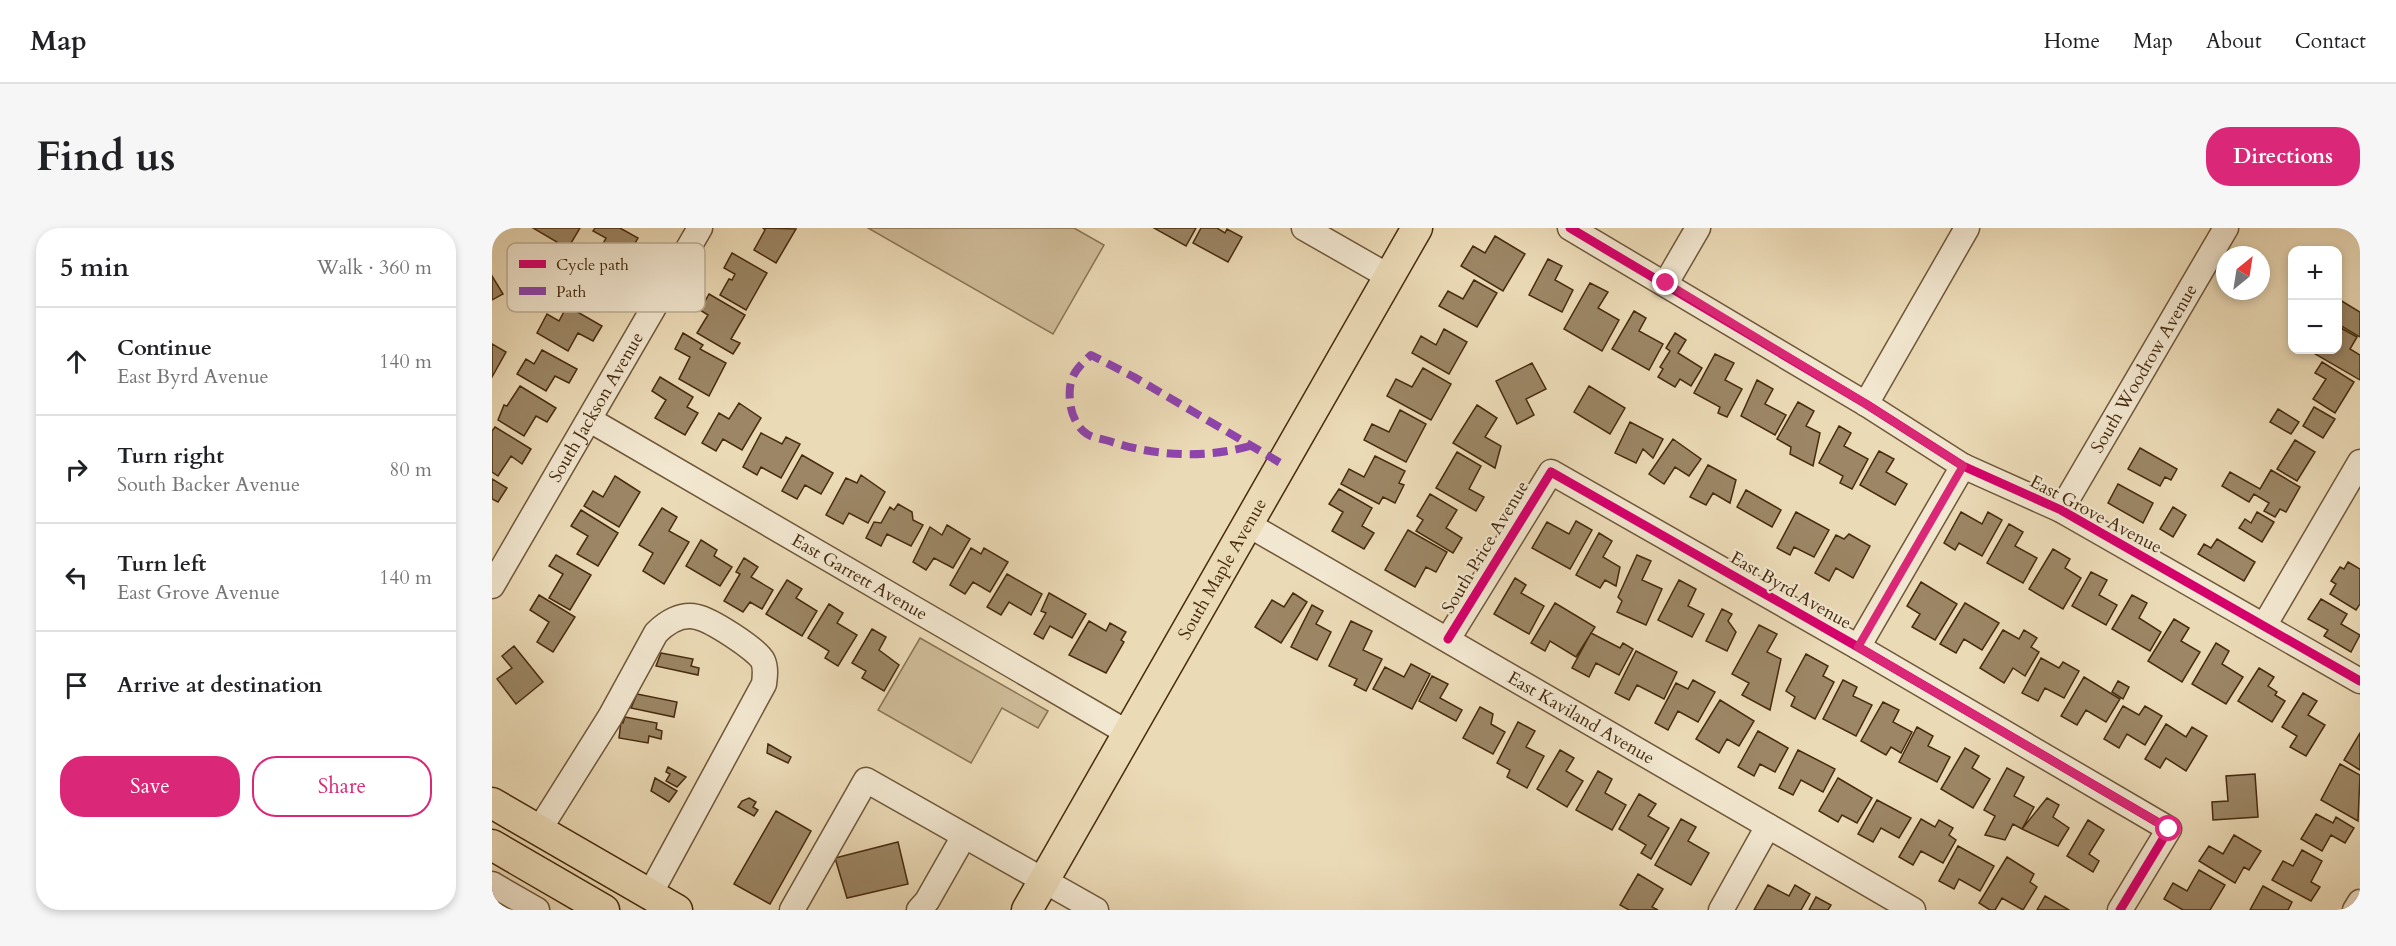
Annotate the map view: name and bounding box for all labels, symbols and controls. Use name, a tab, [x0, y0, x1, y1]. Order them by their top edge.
text: Map	[30, 22, 87, 60]
text: Home	[2044, 27, 2100, 56]
text: Map	[2133, 27, 2173, 56]
text: About	[2206, 27, 2262, 56]
text: Contact	[2295, 27, 2366, 56]
button: Directions	[2206, 127, 2360, 186]
text: Find us	[36, 128, 176, 185]
legend	[507, 243, 705, 312]
north arrow	[2216, 246, 2270, 300]
map controls	[2288, 246, 2342, 354]
button: +	[2288, 246, 2342, 300]
text: 5 min	[60, 250, 129, 285]
text: Walk · 360 m	[317, 254, 432, 281]
text: Cycle path	[556, 254, 629, 276]
route end	[1652, 269, 1678, 295]
street label: South Woodrow Avenue	[2085, 280, 2204, 458]
text: Path	[556, 281, 586, 303]
button: −	[2288, 300, 2342, 354]
street label: South Jackson Avenue	[543, 327, 650, 487]
text: Continue	[117, 333, 212, 363]
icon: ahead	[60, 345, 93, 378]
text: 140 m	[379, 348, 432, 375]
text: East Byrd Avenue	[117, 363, 269, 390]
text: Turn right	[117, 441, 224, 471]
icon: right	[60, 453, 93, 486]
text: 80 m	[389, 456, 432, 483]
street label: East Grove Avenue	[2025, 469, 2166, 560]
text: South Backer Avenue	[117, 471, 300, 498]
street label: South Price Avenue	[1436, 476, 1535, 618]
street label: South Maple Avenue	[1172, 494, 1273, 645]
street label: East Garrett Avenue	[787, 528, 932, 627]
street label: East Byrd Avenue	[1725, 545, 1856, 635]
text: Turn left	[117, 549, 206, 579]
icon: left	[60, 561, 93, 594]
text: 140 m	[379, 564, 432, 591]
text: East Grove Avenue	[117, 579, 280, 606]
street label: East Kaviland Avenue	[1503, 666, 1659, 771]
icon: arrive	[60, 669, 93, 702]
text: Arrive at destination	[117, 670, 322, 700]
button: Save	[60, 756, 240, 817]
button: Share	[252, 756, 432, 817]
route start	[2155, 815, 2181, 841]

